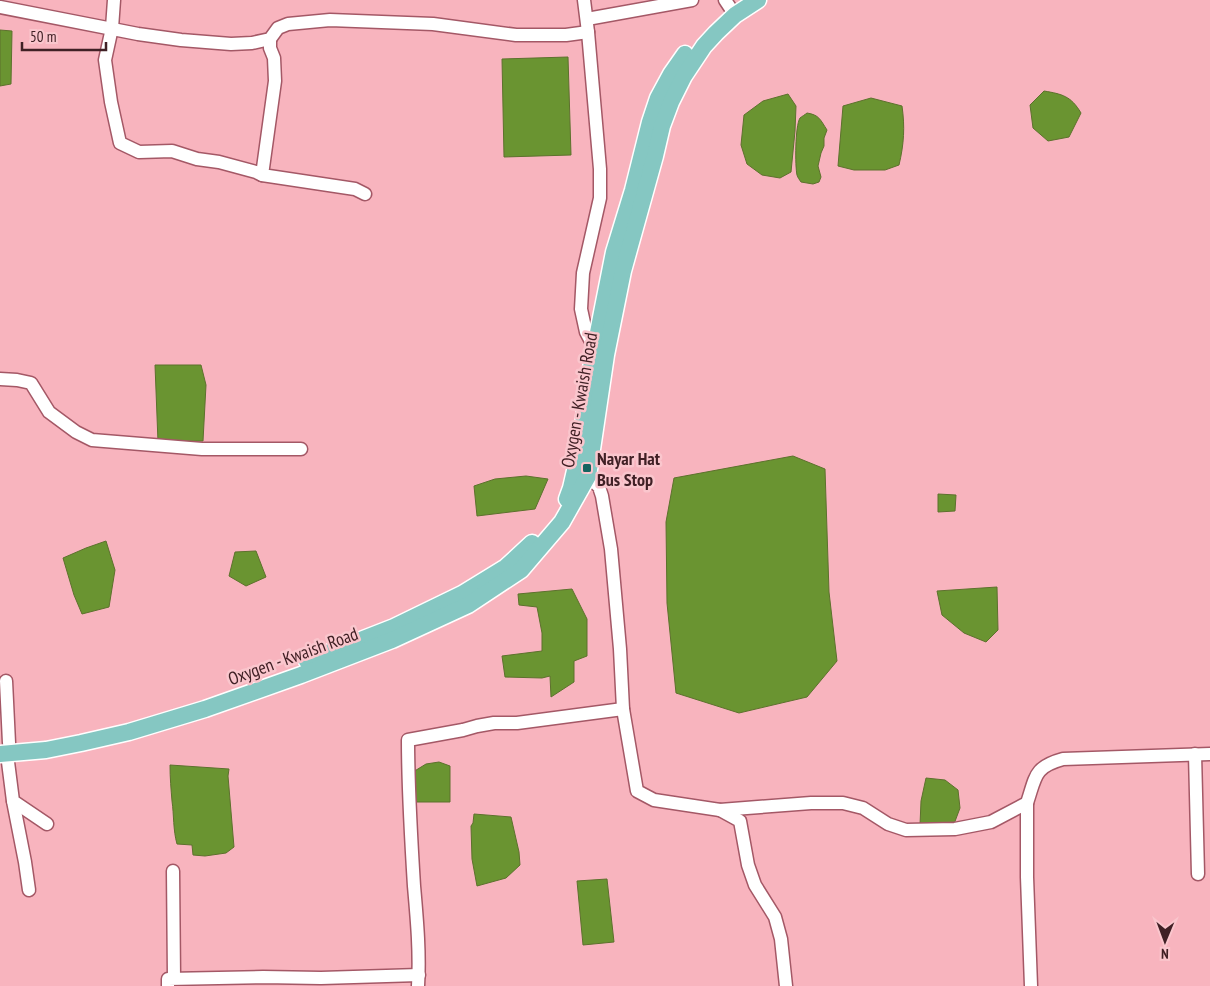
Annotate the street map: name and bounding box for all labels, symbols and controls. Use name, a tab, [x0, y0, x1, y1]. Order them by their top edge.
scale bar	[22, 20, 106, 52]
text: 50 m	[30, 27, 56, 46]
street label: Oxygen - Kwaish Road	[556, 331, 602, 469]
place label: Nayar Hat Bus Stop	[597, 447, 661, 491]
marker: Nayar Hat Bus Stop	[581, 462, 593, 474]
street label: Oxygen - Kwaish Road	[225, 622, 361, 690]
north arrow	[1140, 916, 1190, 966]
text: N	[1161, 945, 1169, 963]

